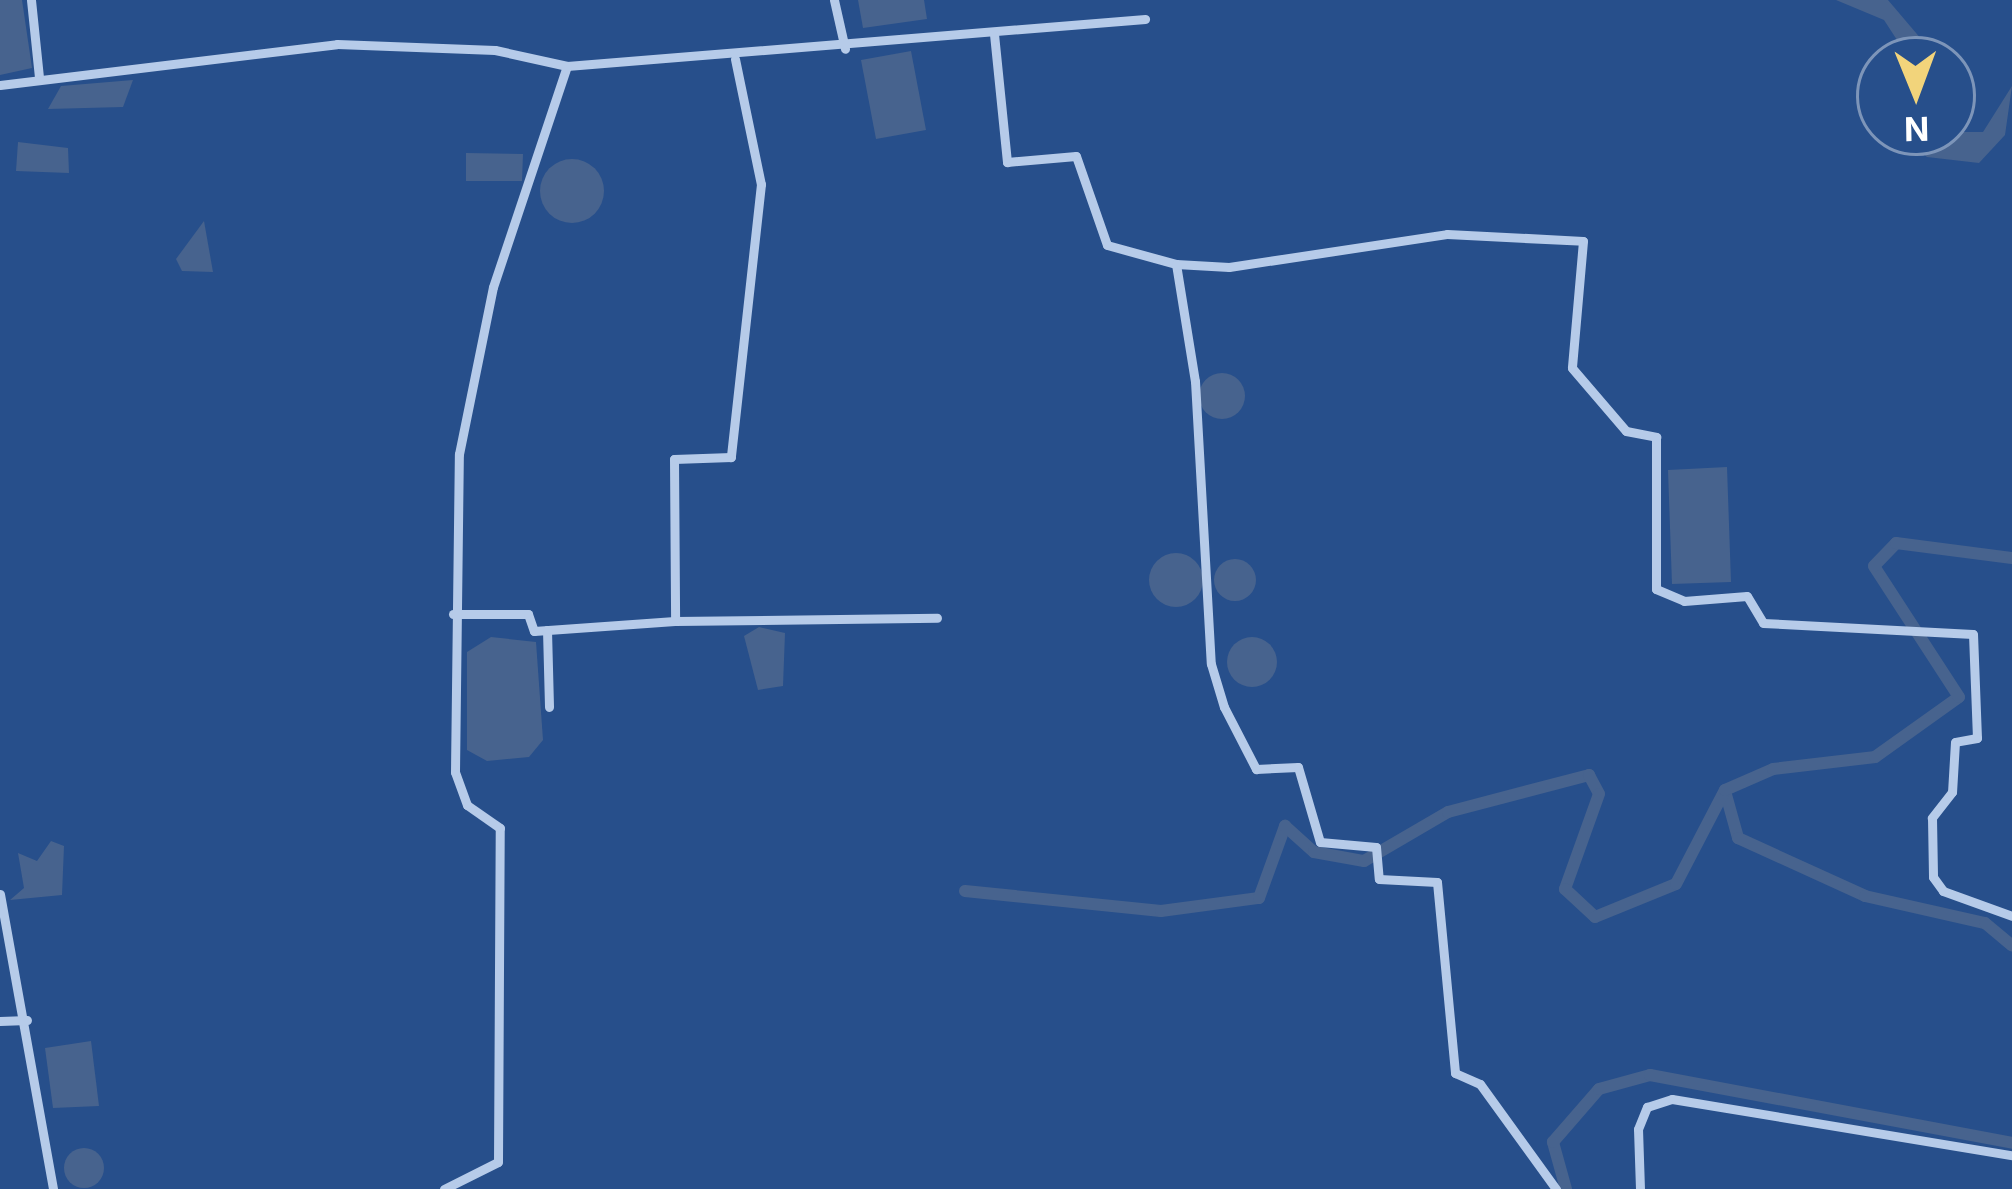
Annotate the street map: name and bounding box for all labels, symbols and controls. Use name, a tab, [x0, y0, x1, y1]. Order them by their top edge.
north arrow	[1856, 36, 1976, 156]
text: N	[1904, 109, 1930, 149]

